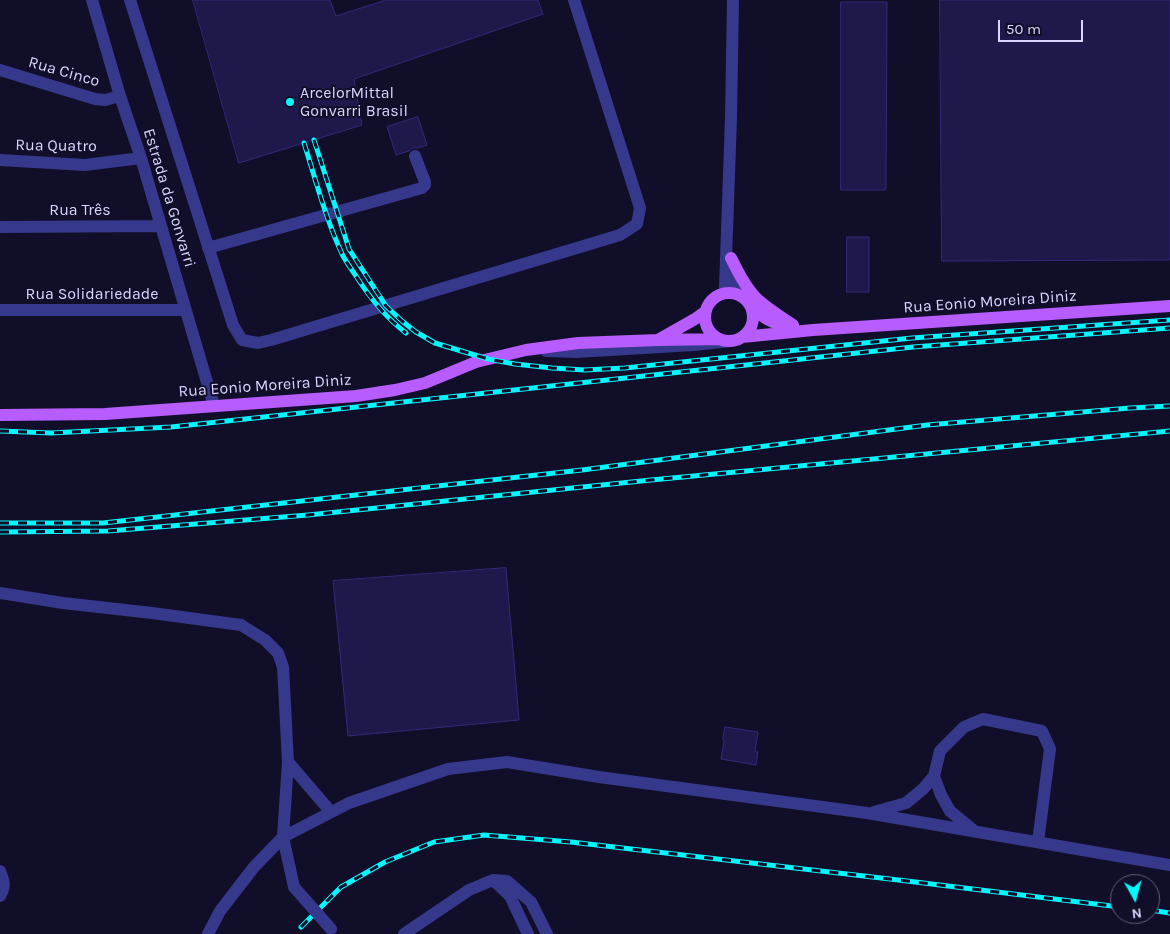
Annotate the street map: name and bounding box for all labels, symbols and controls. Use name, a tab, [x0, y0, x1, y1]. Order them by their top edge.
scale bar	[1000, 10, 1085, 42]
text: 50 m	[1006, 20, 1041, 38]
street label: Rua Cinco	[26, 53, 102, 91]
place label: ArcelorMittal Gonvarri Brasil	[300, 83, 408, 121]
marker: ArcelorMittal Gonvarri Brasil	[284, 96, 296, 108]
street label: Estrada da Gonvarri	[139, 126, 199, 270]
street label: Rua Quatro	[15, 136, 97, 156]
street label: Rua Três	[49, 200, 111, 220]
street label: Rua Solidariedade	[26, 284, 158, 304]
street label: Rua Eonio Moreira Diniz	[903, 286, 1077, 318]
street label: Rua Eonio Moreira Diniz	[178, 370, 352, 402]
north arrow	[1110, 874, 1160, 924]
text: N	[1131, 904, 1143, 922]

